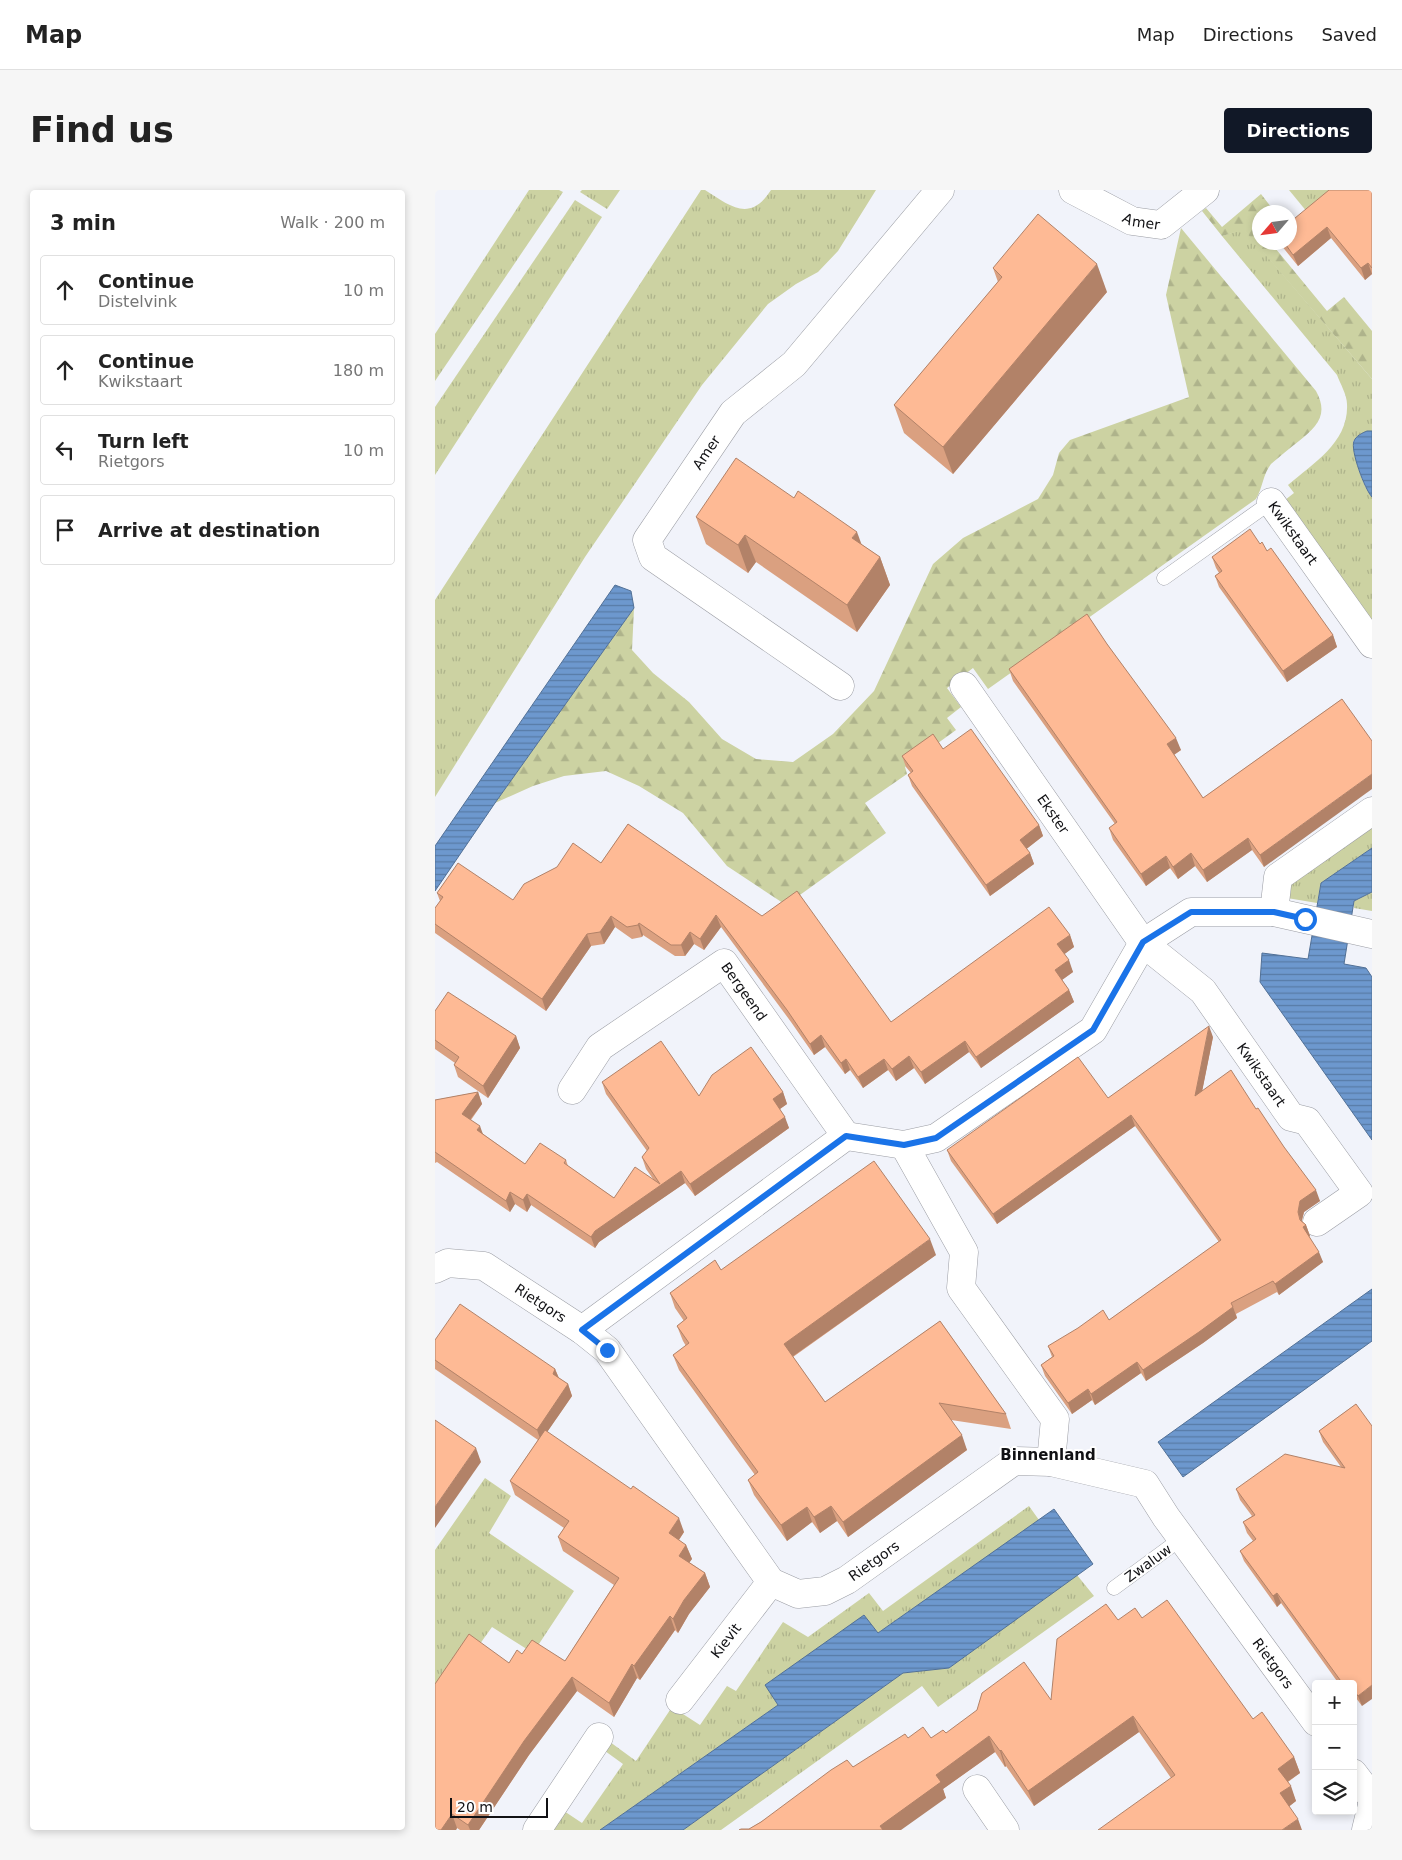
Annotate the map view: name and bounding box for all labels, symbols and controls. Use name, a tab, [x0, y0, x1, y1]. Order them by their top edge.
text: Map	[25, 21, 82, 49]
text: Map	[1137, 24, 1175, 45]
text: Directions	[1203, 24, 1293, 45]
text: Saved	[1321, 24, 1377, 45]
button: Directions	[1224, 108, 1372, 153]
text: Find us	[30, 110, 174, 150]
north arrow	[1252, 205, 1297, 250]
street label: Amer	[1120, 210, 1161, 233]
text: 3 min	[50, 211, 116, 235]
text: Walk · 200 m	[280, 213, 385, 232]
text: Continue	[98, 270, 194, 292]
icon: ahead	[51, 276, 79, 304]
text: 10 m	[343, 281, 384, 300]
text: Distelvink	[98, 292, 177, 311]
text: Continue	[98, 350, 194, 372]
icon: ahead	[51, 356, 79, 384]
text: 180 m	[333, 361, 384, 380]
text: Kwikstaart	[98, 372, 182, 391]
text: Turn left	[98, 430, 189, 452]
street label: Amer	[689, 432, 724, 472]
icon: left	[51, 436, 79, 464]
text: 10 m	[343, 441, 384, 460]
text: Rietgors	[98, 452, 165, 471]
street label: Kwikstaart	[1265, 498, 1321, 568]
icon: arrive	[51, 516, 79, 544]
text: Arrive at destination	[98, 519, 320, 541]
street label: Ekster	[1034, 791, 1072, 837]
route start	[1294, 908, 1317, 931]
street label: Bergeend	[718, 959, 770, 1024]
street label: Kwikstaart	[1234, 1040, 1289, 1110]
street label: Rietgors	[512, 1280, 569, 1326]
route end	[596, 1339, 619, 1362]
district label: Binnenland	[1000, 1446, 1096, 1464]
street label: Rietgors	[846, 1537, 902, 1584]
street label: Zwaluw	[1122, 1541, 1174, 1585]
street label: Kievit	[707, 1620, 744, 1661]
street label: Rietgors	[1249, 1635, 1297, 1692]
map controls	[1312, 1680, 1357, 1815]
button: +	[1312, 1680, 1357, 1725]
button: −	[1312, 1725, 1357, 1770]
button: layers	[1312, 1770, 1357, 1815]
scale bar	[450, 1795, 547, 1818]
text: 20 m	[457, 1799, 493, 1815]

